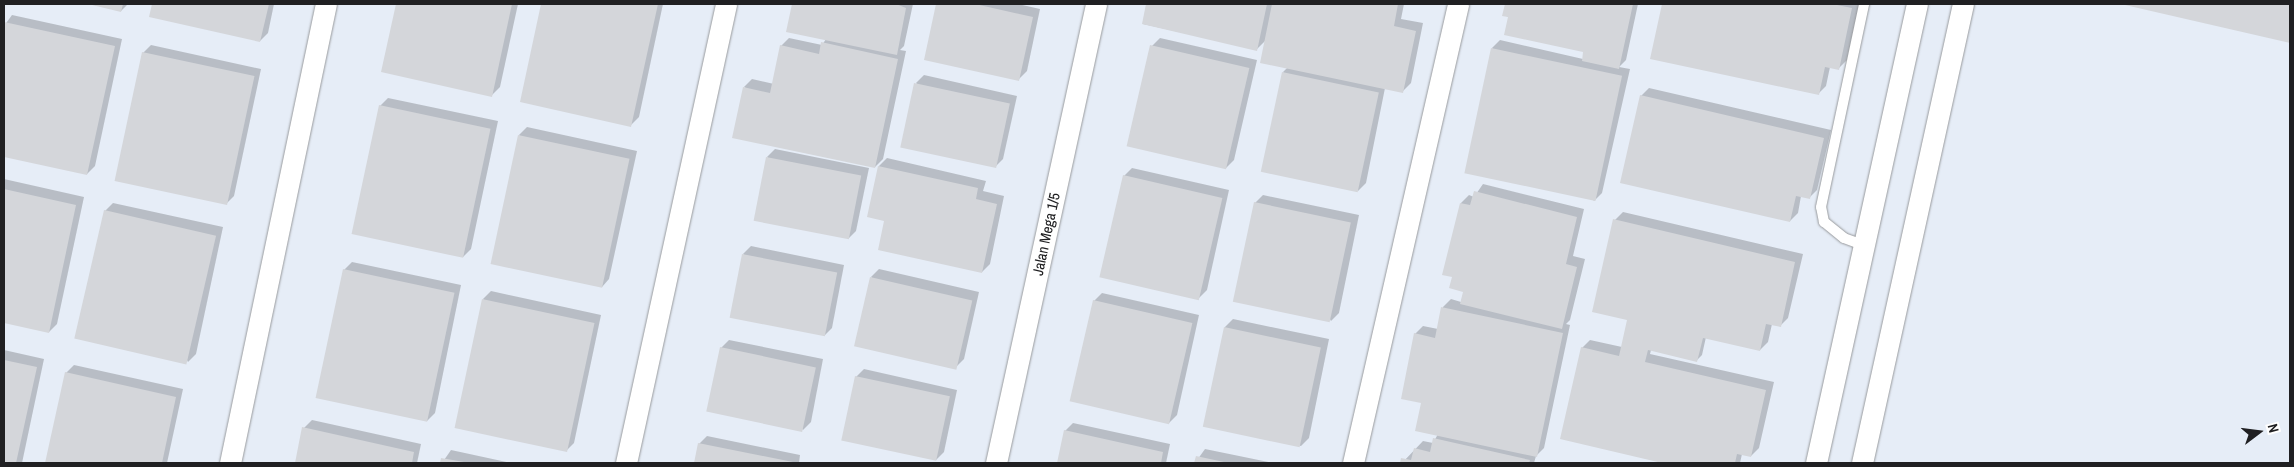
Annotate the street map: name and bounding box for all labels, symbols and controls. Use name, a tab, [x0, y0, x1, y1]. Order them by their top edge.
street label: Jalan Mega 1/5	[1028, 191, 1064, 277]
north arrow	[2234, 407, 2284, 457]
text: N	[2264, 422, 2283, 434]

